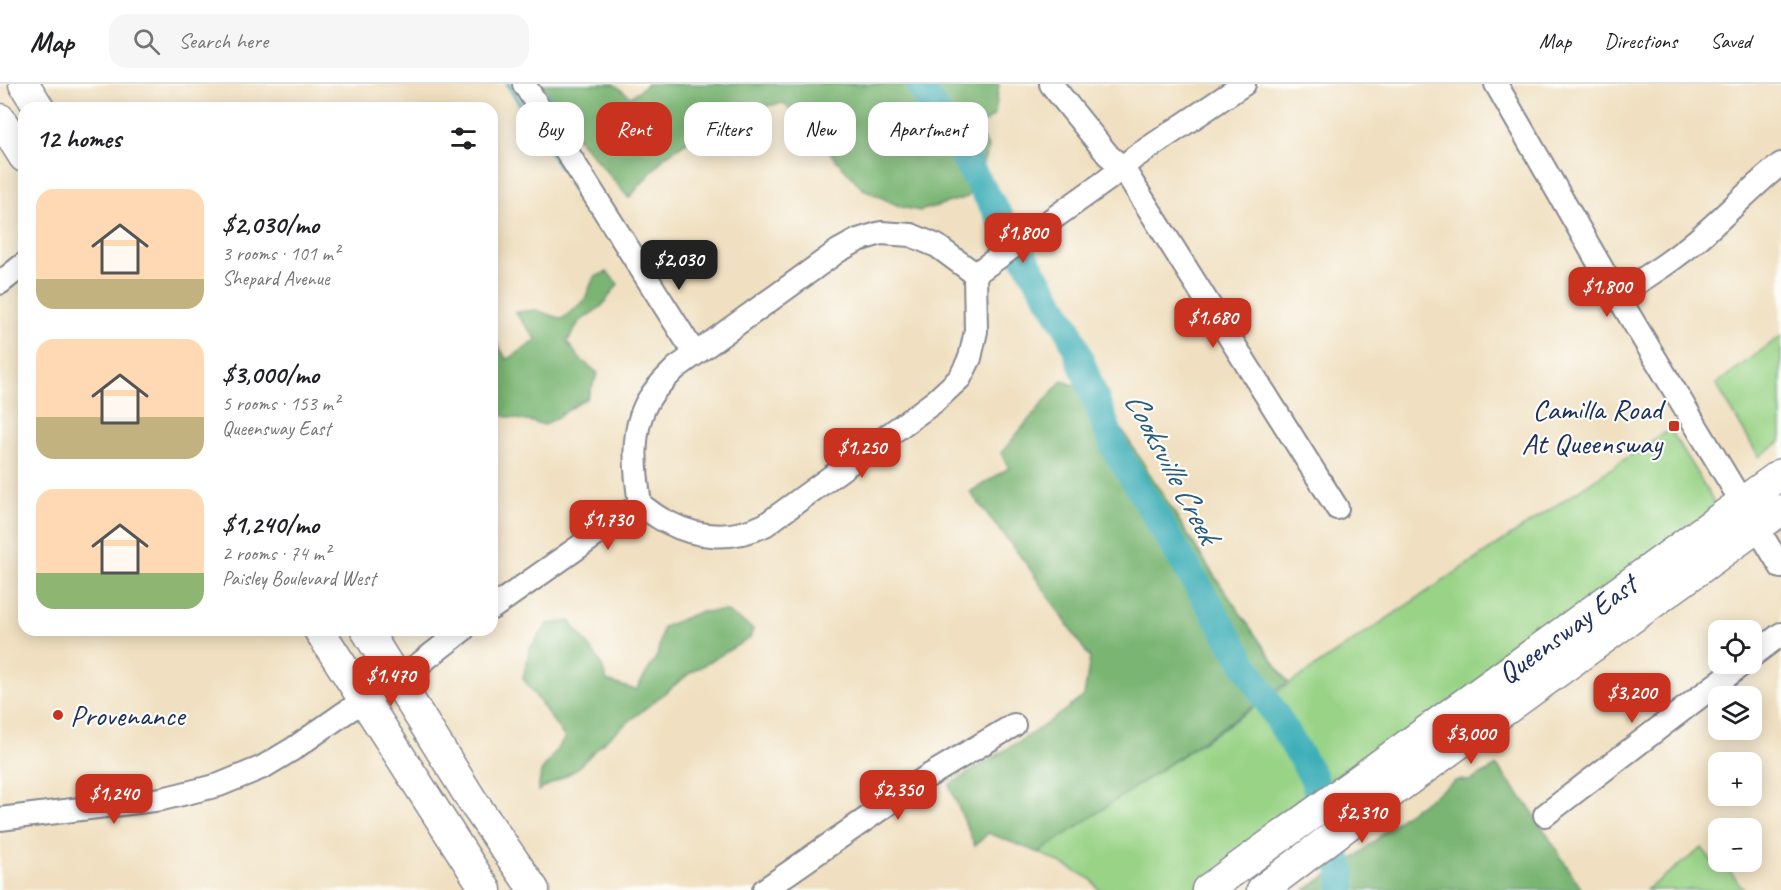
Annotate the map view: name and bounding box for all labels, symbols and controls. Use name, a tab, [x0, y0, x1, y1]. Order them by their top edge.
search box	[109, 14, 529, 68]
text: Map	[30, 24, 73, 59]
icon: search	[130, 25, 163, 58]
text: Search here	[178, 27, 268, 55]
text: Map	[1539, 28, 1571, 54]
text: Directions	[1604, 28, 1677, 54]
text: Saved	[1710, 28, 1751, 54]
chip: Buy	[516, 102, 584, 156]
chip: Rent	[596, 102, 672, 156]
chip: Filters	[684, 102, 772, 156]
chip: New	[784, 102, 856, 156]
chip: Apartment	[868, 102, 988, 156]
text: 12 homes	[36, 122, 121, 155]
icon: filters	[447, 122, 480, 155]
text: $2,030/mo	[222, 208, 319, 241]
icon: home	[84, 213, 156, 285]
pin: $1,800	[974, 213, 1072, 264]
text: $1,800	[999, 220, 1047, 245]
pin: $2,030	[630, 240, 728, 291]
text: 3 rooms · 101 m²	[222, 241, 339, 266]
text: $2,030	[655, 247, 703, 272]
text: Shepard Avenue	[222, 266, 329, 291]
pin: $1,800	[1558, 267, 1656, 318]
text: $1,800	[1583, 274, 1631, 299]
pin: $1,680	[1164, 298, 1262, 349]
text: $1,680	[1188, 305, 1238, 330]
text: $3,000/mo	[222, 358, 319, 391]
icon: home	[84, 363, 156, 435]
water label: Cooksville Creek	[1115, 385, 1231, 554]
place label: Camilla Road At Queensway	[1522, 390, 1666, 462]
text: 5 rooms · 153 m²	[222, 391, 339, 416]
text: Queensway East	[222, 416, 331, 441]
marker: Camilla Road At Queensway	[1667, 419, 1681, 433]
pin: $1,250	[813, 428, 911, 479]
text: $1,250	[838, 435, 886, 460]
pin: $1,730	[559, 500, 657, 551]
text: $1,730	[584, 507, 632, 532]
text: $1,240/mo	[222, 508, 319, 541]
icon: home	[84, 513, 156, 585]
text: 2 rooms · 74 m²	[222, 541, 330, 566]
street label: Queensway East	[1490, 563, 1647, 692]
text: Paisley Boulevard West	[222, 566, 376, 591]
map controls	[1708, 620, 1762, 872]
button: locate	[1708, 620, 1762, 674]
pin: $1,470	[342, 656, 440, 707]
text: $1,470	[367, 663, 415, 688]
pin: $3,200	[1583, 673, 1681, 724]
text: $3,200	[1608, 680, 1656, 705]
button: layers	[1708, 686, 1762, 740]
place label: Provenance	[70, 696, 187, 734]
marker: Provenance	[51, 708, 65, 722]
pin: $3,000	[1422, 714, 1520, 765]
text: $3,000	[1447, 721, 1495, 746]
button: +	[1708, 752, 1762, 806]
pin: $2,350	[849, 770, 947, 821]
pin: $1,240	[65, 774, 163, 825]
text: $2,350	[874, 777, 922, 802]
text: $1,240	[90, 781, 138, 806]
pin: $2,310	[1313, 793, 1411, 844]
text: $2,310	[1338, 800, 1386, 825]
button: −	[1708, 818, 1762, 872]

